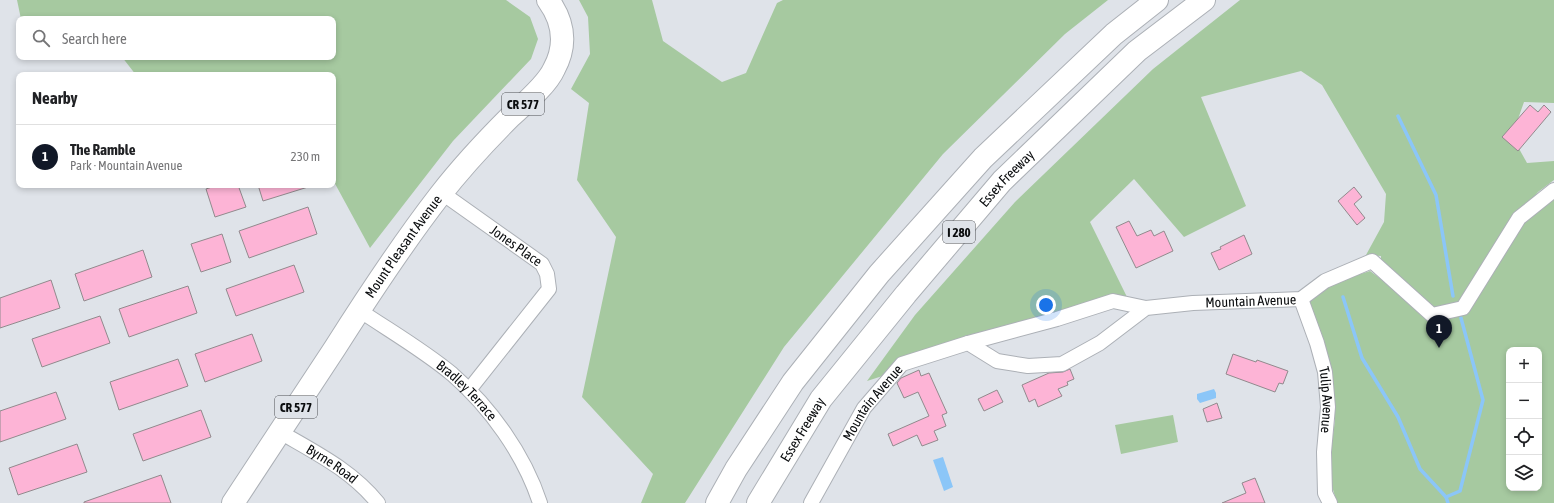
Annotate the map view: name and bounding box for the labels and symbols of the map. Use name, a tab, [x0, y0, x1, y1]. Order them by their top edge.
road number: CR 577	[502, 93, 544, 115]
street label: Essex Freeway	[976, 147, 1037, 210]
street label: Mount Pleasant Avenue	[362, 192, 445, 301]
road number: I 280	[943, 221, 975, 243]
street label: Jones Place	[487, 222, 545, 270]
street label: Mountain Avenue	[1205, 291, 1296, 311]
your location	[1036, 295, 1056, 315]
pin: 1	[1426, 315, 1452, 348]
street label: Bradley Terrace	[433, 357, 500, 424]
street label: Mountain Avenue	[839, 361, 906, 444]
street label: Tulip Avenue	[1316, 365, 1336, 434]
street label: Essex Freeway	[777, 394, 828, 464]
road number: CR 577	[275, 396, 317, 418]
street label: Byrne Road	[304, 441, 361, 487]

